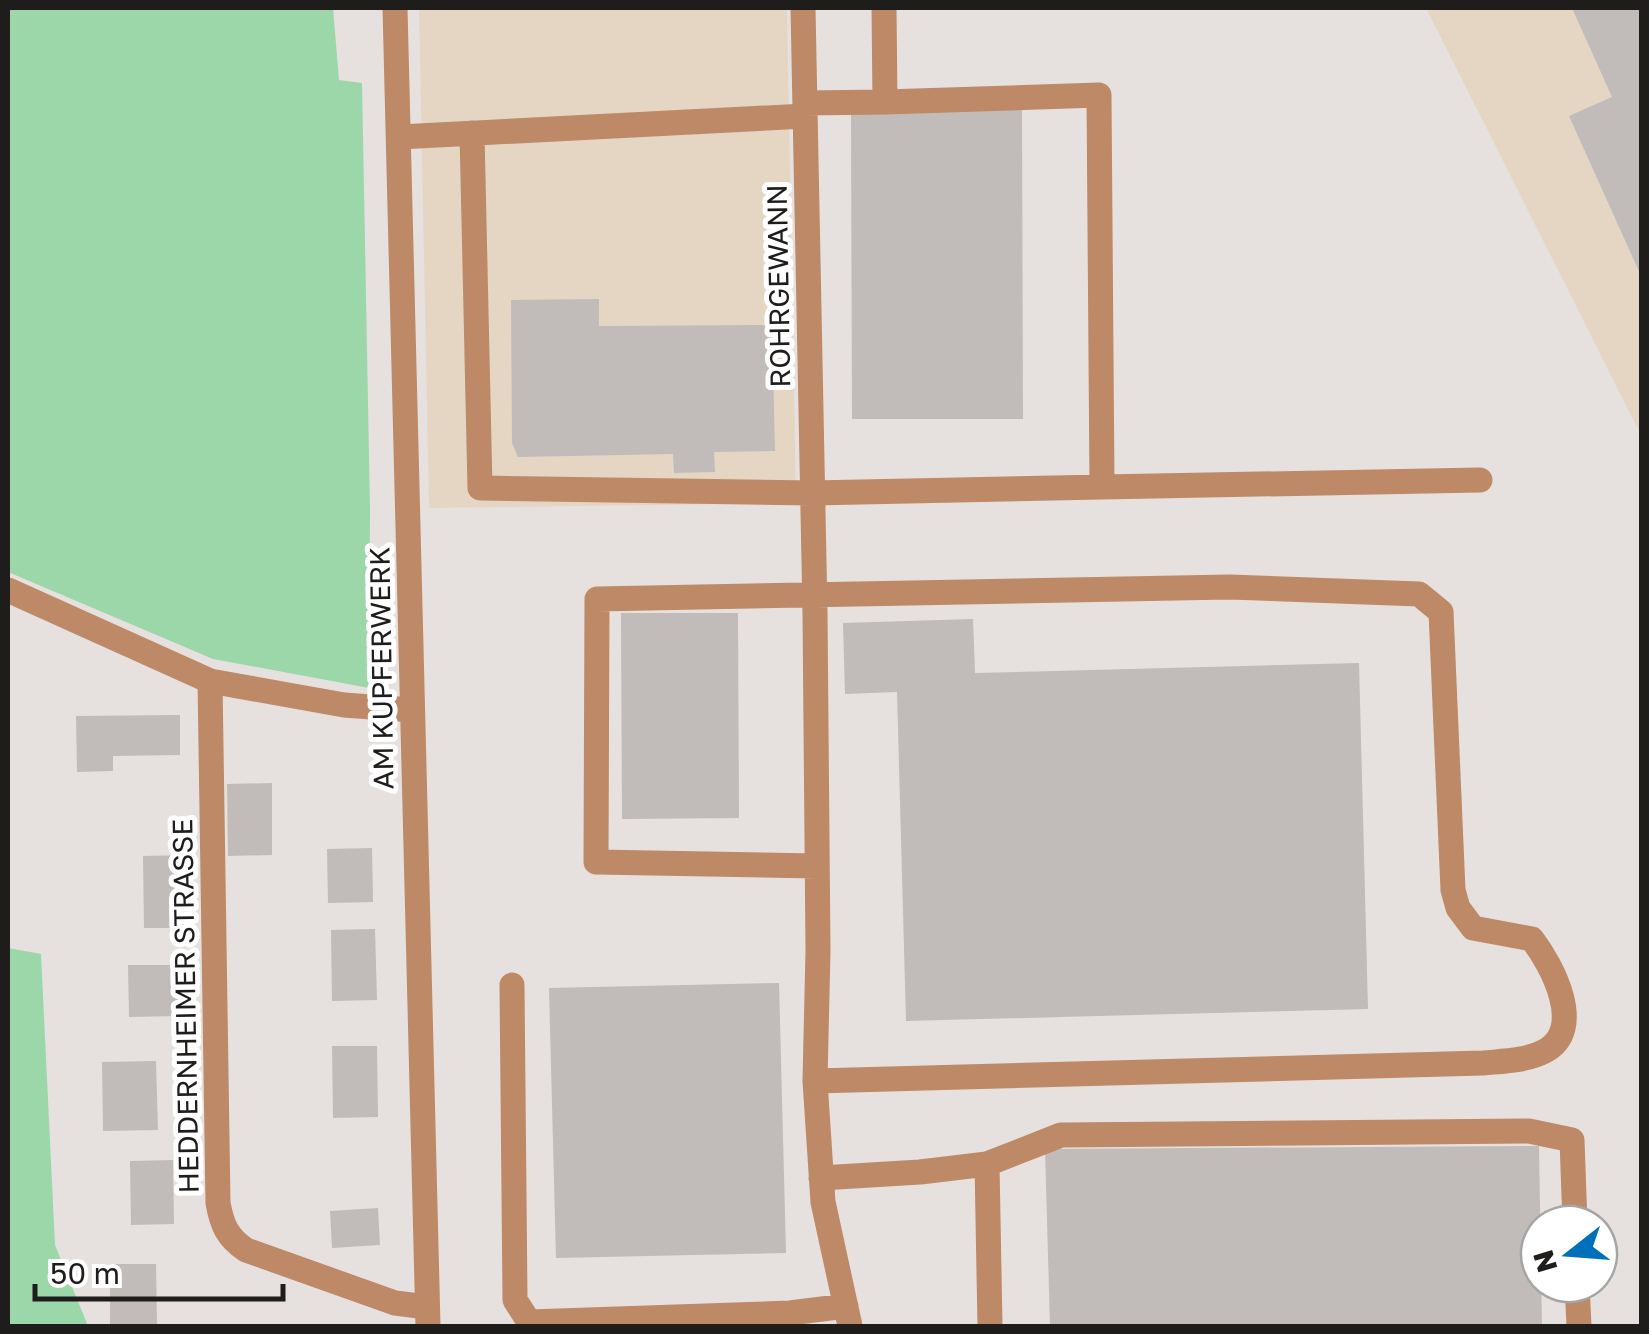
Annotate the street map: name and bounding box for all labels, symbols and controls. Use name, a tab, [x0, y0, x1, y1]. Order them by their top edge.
street label: ROHRGEWANN	[760, 184, 796, 388]
street label: AM KUPFERWERK	[362, 546, 400, 790]
street label: HEDDERNHEIMER STRASSE	[165, 818, 205, 1194]
north arrow	[1519, 1204, 1619, 1304]
scale bar	[35, 1239, 282, 1301]
text: N	[1526, 1246, 1564, 1276]
text: 50 m	[50, 1255, 120, 1291]

